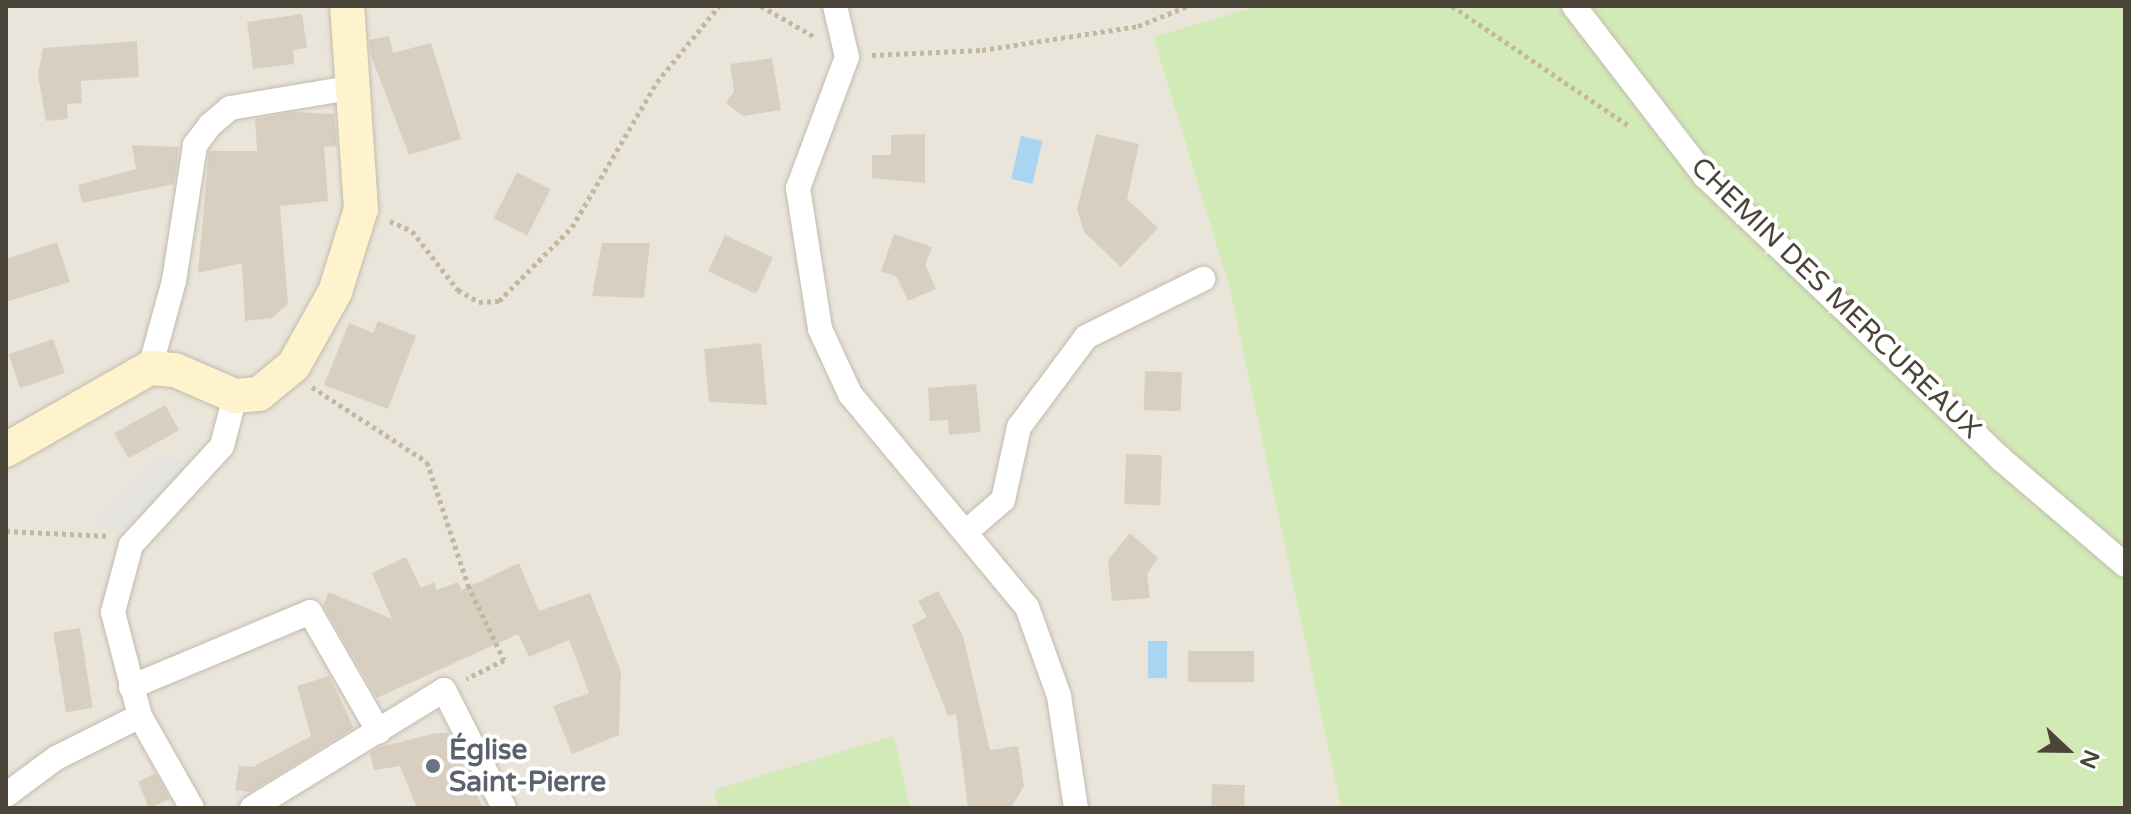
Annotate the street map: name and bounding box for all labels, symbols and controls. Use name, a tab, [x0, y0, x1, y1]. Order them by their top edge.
street label: CHEMIN DES MERCUREAUX	[1684, 150, 1988, 446]
north arrow	[2027, 710, 2107, 790]
place label: Église Saint-Pierre	[449, 733, 606, 799]
text: N	[2074, 746, 2105, 772]
marker: Église Saint-Pierre	[424, 757, 442, 775]

